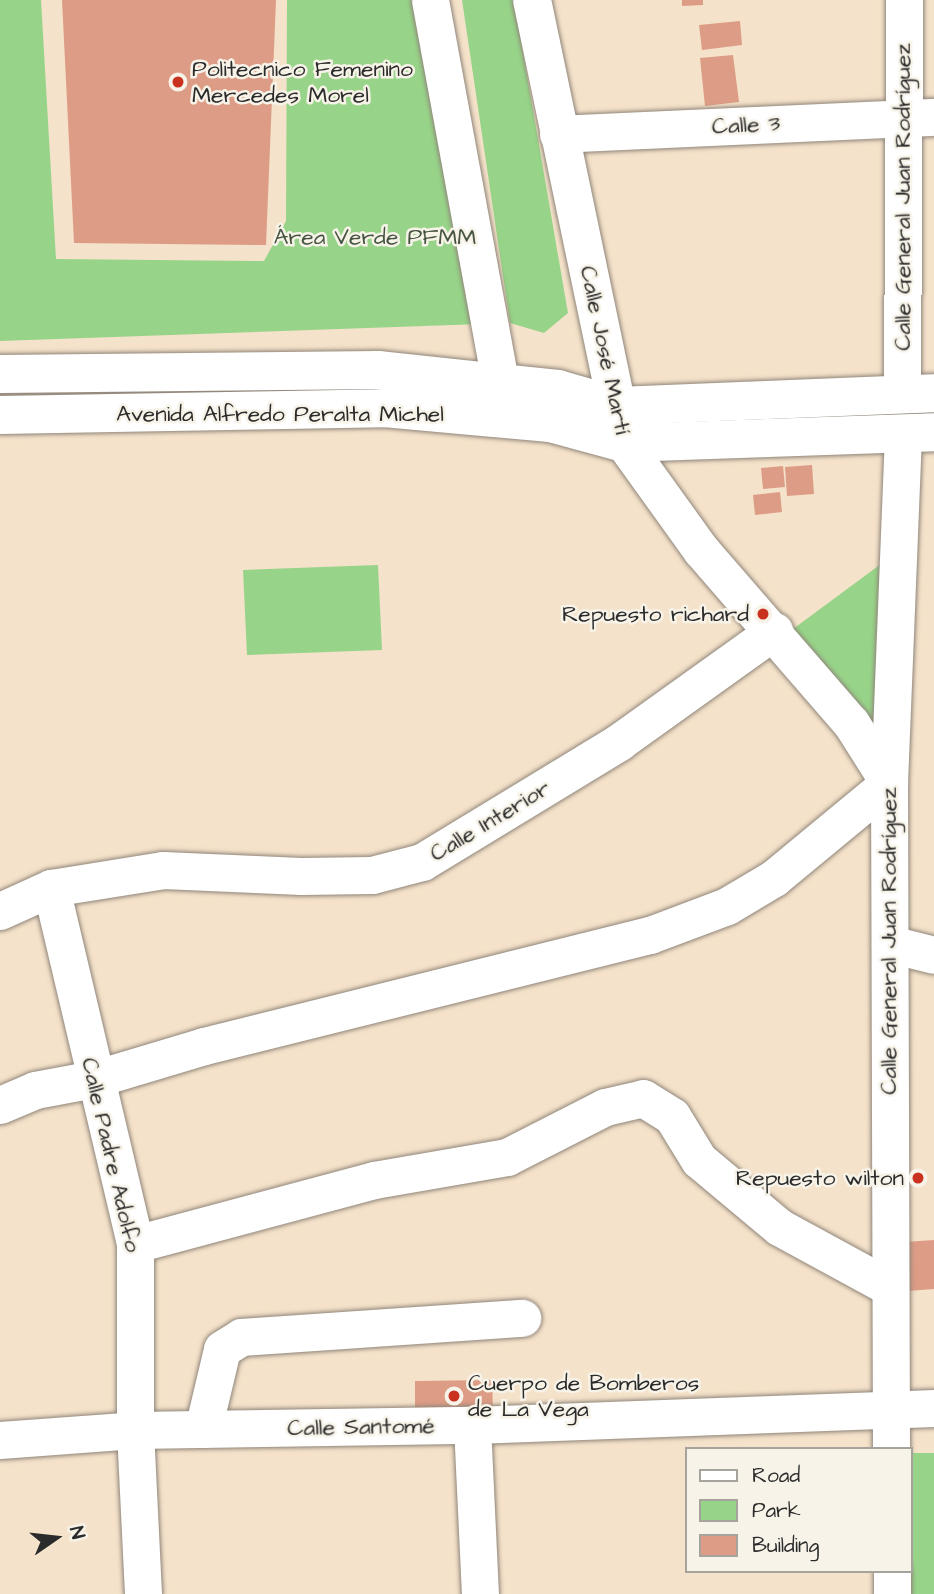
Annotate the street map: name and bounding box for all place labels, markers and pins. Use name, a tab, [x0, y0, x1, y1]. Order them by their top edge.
place label: Politecnico Femenino Mercedes Morel	[192, 55, 413, 109]
marker: Politecnico Femenino Mercedes Morel	[170, 74, 186, 90]
place label: Repuesto richard	[562, 600, 749, 628]
marker: Repuesto richard	[755, 606, 771, 622]
place label: Repuesto wilton	[736, 1164, 904, 1192]
marker: Repuesto wilton	[910, 1170, 926, 1186]
place label: Cuerpo de Bomberos de La Vega	[468, 1369, 699, 1423]
marker: Cuerpo de Bomberos de La Vega	[446, 1388, 462, 1404]

